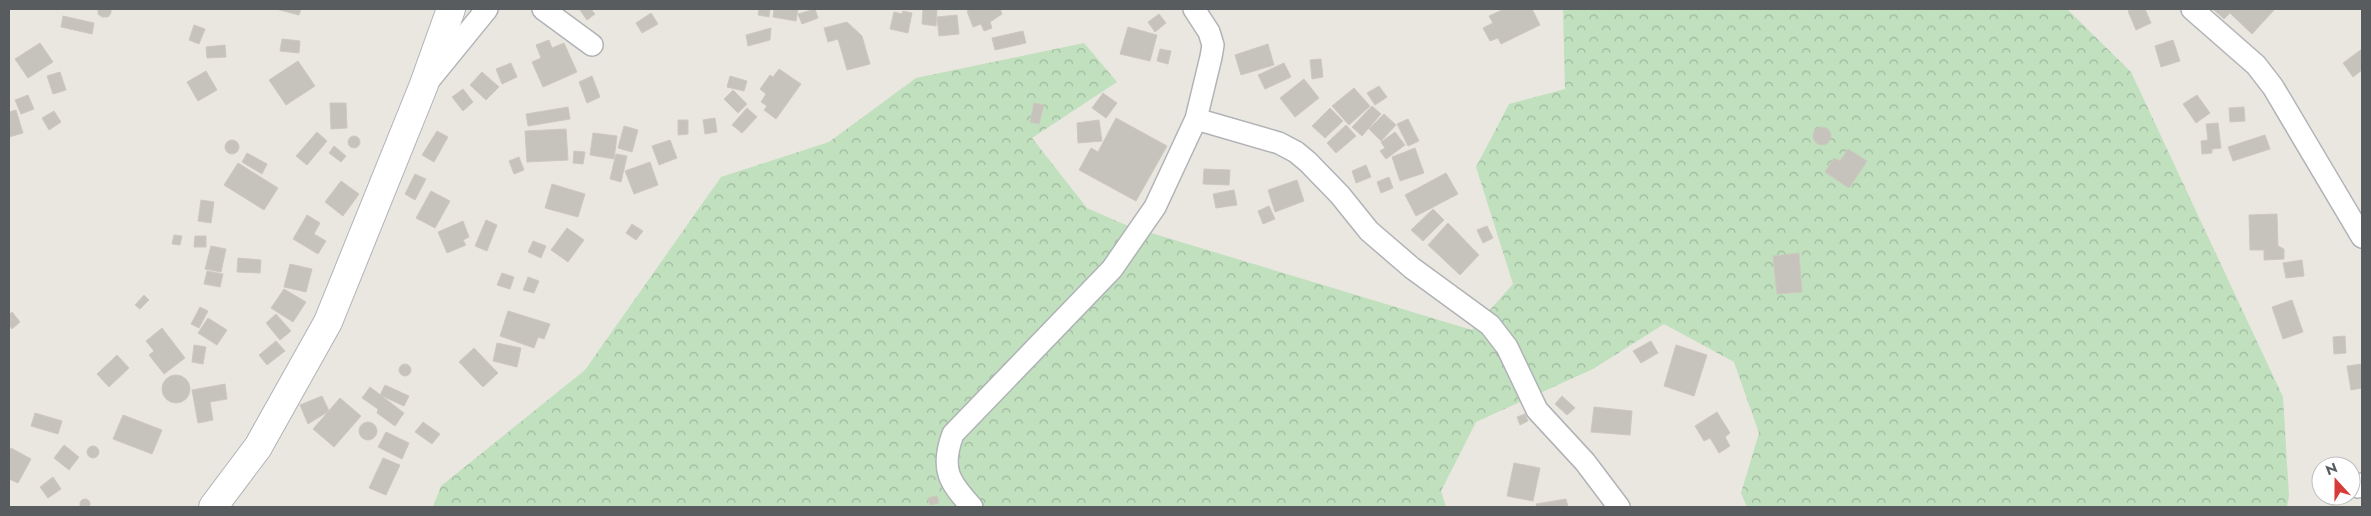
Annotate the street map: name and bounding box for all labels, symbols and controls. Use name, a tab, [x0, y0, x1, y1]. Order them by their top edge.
north arrow	[2311, 456, 2361, 506]
text: N	[2323, 458, 2340, 480]

